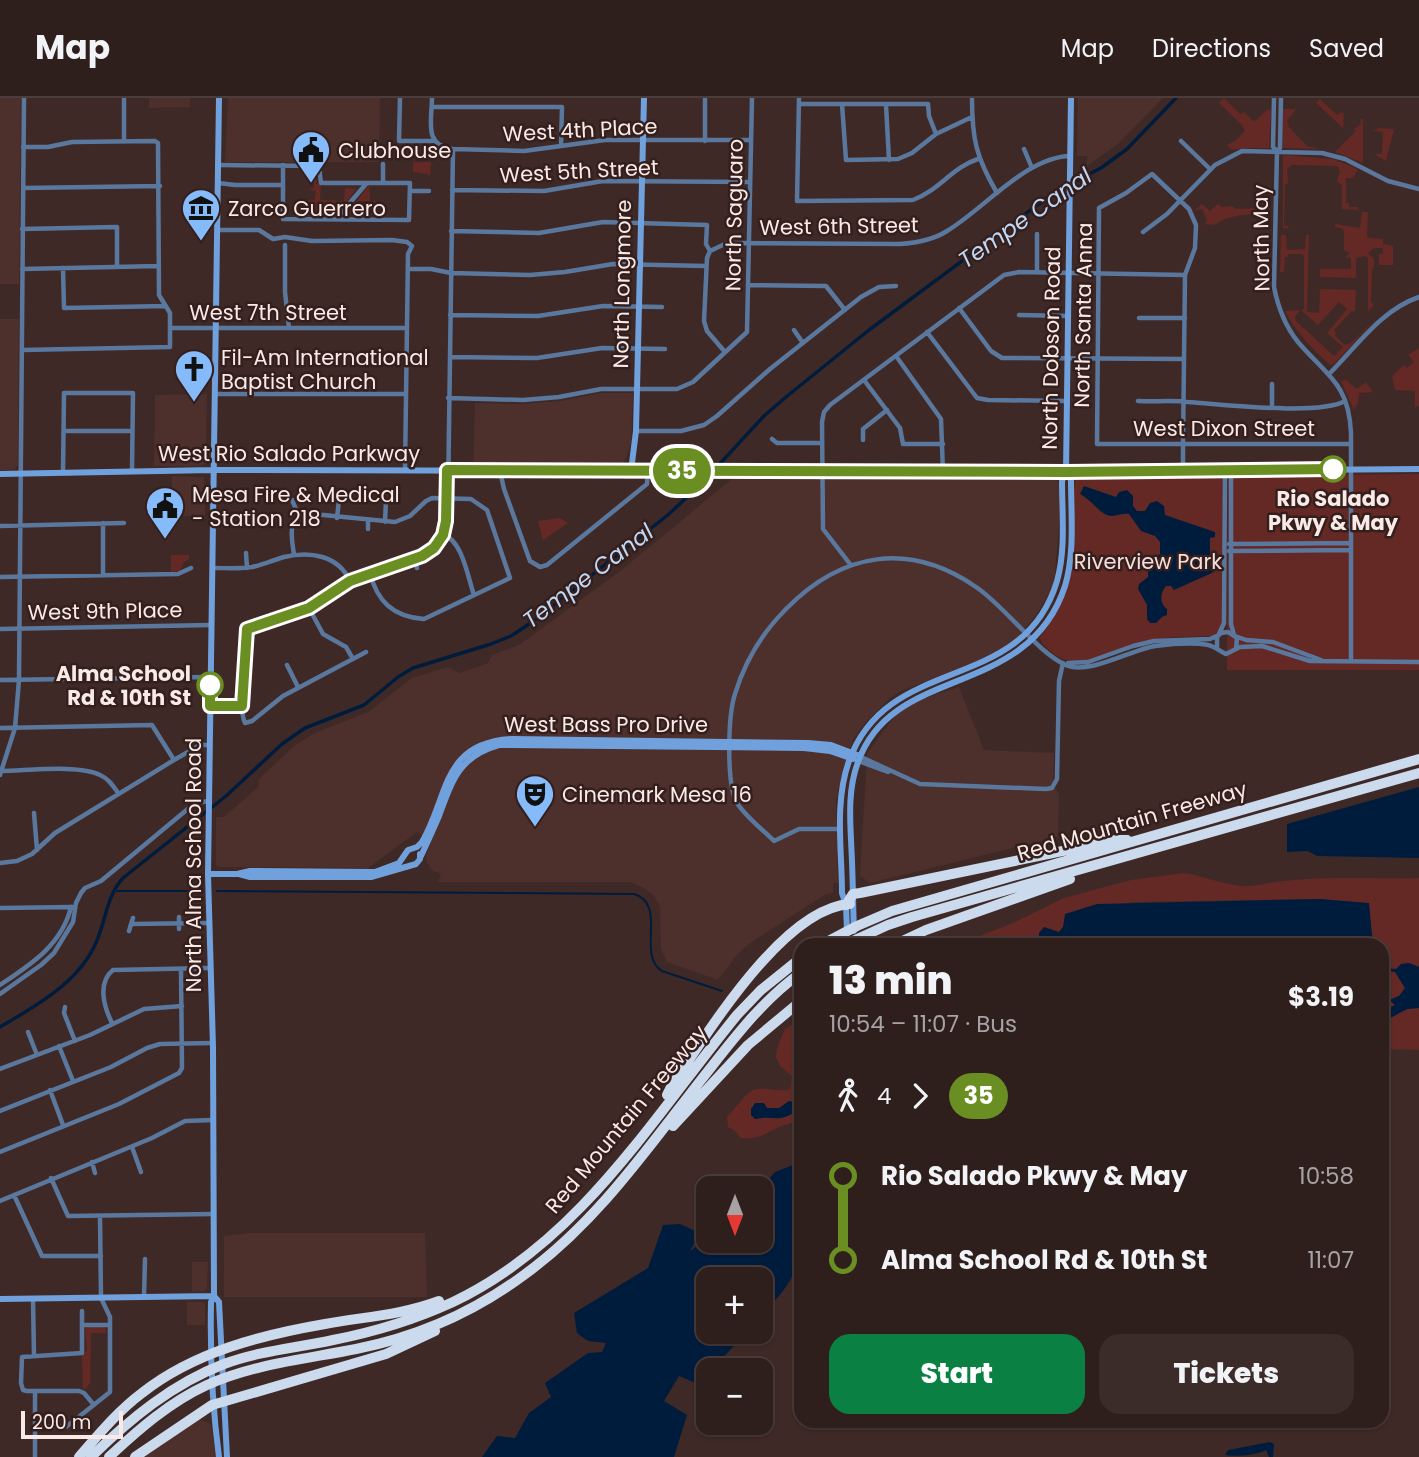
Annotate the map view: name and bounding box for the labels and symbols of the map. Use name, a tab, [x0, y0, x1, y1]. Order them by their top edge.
street label: West 4th Place	[502, 111, 658, 149]
public building icon: Clubhouse	[290, 129, 332, 184]
place label: Clubhouse	[338, 136, 451, 165]
street label: North Saguaro	[718, 139, 750, 291]
street label: West 5th Street	[499, 152, 659, 190]
water label: Tempe Canal	[952, 160, 1098, 276]
street label: North May	[1246, 184, 1276, 292]
museum icon: Zarco Guerrero	[180, 187, 222, 242]
place label: Zarco Guerrero	[228, 194, 386, 223]
street label: North Longmore	[606, 199, 638, 369]
street label: West 6th Street	[759, 210, 919, 242]
street label: North Santa Anna	[1067, 222, 1099, 408]
street label: North Dobson Road	[1035, 246, 1067, 450]
street label: West 7th Street	[189, 298, 347, 327]
place label: Fil-Am International Baptist Church	[221, 343, 429, 396]
church icon: Fil-Am International Baptist Church	[173, 348, 215, 403]
street label: West Dixon Street	[1133, 414, 1315, 443]
street label: West Rio Salado Parkway	[158, 439, 420, 468]
line badge: 35	[650, 448, 714, 494]
marker: Rio Salado Pkwy & May	[1320, 456, 1346, 482]
place label: Mesa Fire & Medical - Station 218	[192, 480, 400, 533]
place label: Rio Salado Pkwy & May	[1268, 484, 1399, 537]
public building icon: Mesa Fire & Medical - Station 218	[144, 485, 186, 540]
water label: Tempe Canal	[516, 516, 660, 636]
park label: Riverview Park	[1074, 547, 1222, 576]
street label: West 9th Place	[27, 595, 183, 627]
place label: Alma School Rd & 10th St	[56, 659, 191, 712]
marker: Alma School Rd & 10th St	[197, 672, 223, 698]
street label: West Bass Pro Drive	[504, 710, 708, 739]
street label: North Alma School Road	[179, 738, 208, 992]
theatre icon: Cinemark Mesa 16	[514, 773, 556, 828]
street label: Red Mountain Freeway	[1014, 774, 1250, 868]
place label: Cinemark Mesa 16	[562, 780, 752, 809]
street label: Red Mountain Freeway	[538, 1018, 714, 1219]
north arrow	[696, 1176, 774, 1253]
scale bar	[21, 1408, 122, 1440]

